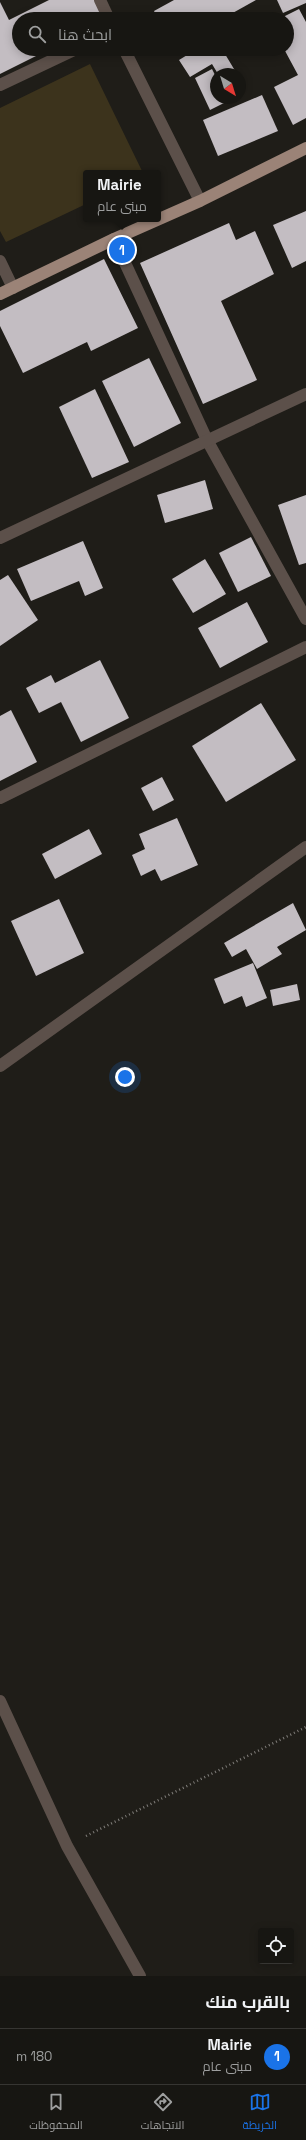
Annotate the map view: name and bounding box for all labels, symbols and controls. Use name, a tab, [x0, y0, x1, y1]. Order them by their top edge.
search box	[12, 12, 294, 56]
icon: search	[26, 23, 48, 45]
text: ابحث هنا	[58, 25, 112, 44]
north arrow	[210, 68, 246, 104]
popup	[83, 170, 161, 222]
text: Mairie	[97, 175, 142, 194]
text: مبنى عام	[97, 198, 147, 215]
pin: 1	[109, 235, 135, 265]
your location	[115, 1067, 135, 1087]
map controls	[258, 1928, 294, 1964]
button: locate	[258, 1928, 294, 1964]
text: بالقرب منك	[205, 1991, 290, 2013]
text: Mairie	[208, 2035, 252, 2054]
text: 180 m	[16, 2048, 52, 2065]
text: 1	[274, 2048, 280, 2065]
text: مبنى عام	[202, 2058, 252, 2075]
tab: المحفوظات	[29, 2091, 83, 2135]
tab: الاتجاهات	[141, 2091, 184, 2135]
tab: الخريطة	[243, 2091, 277, 2135]

